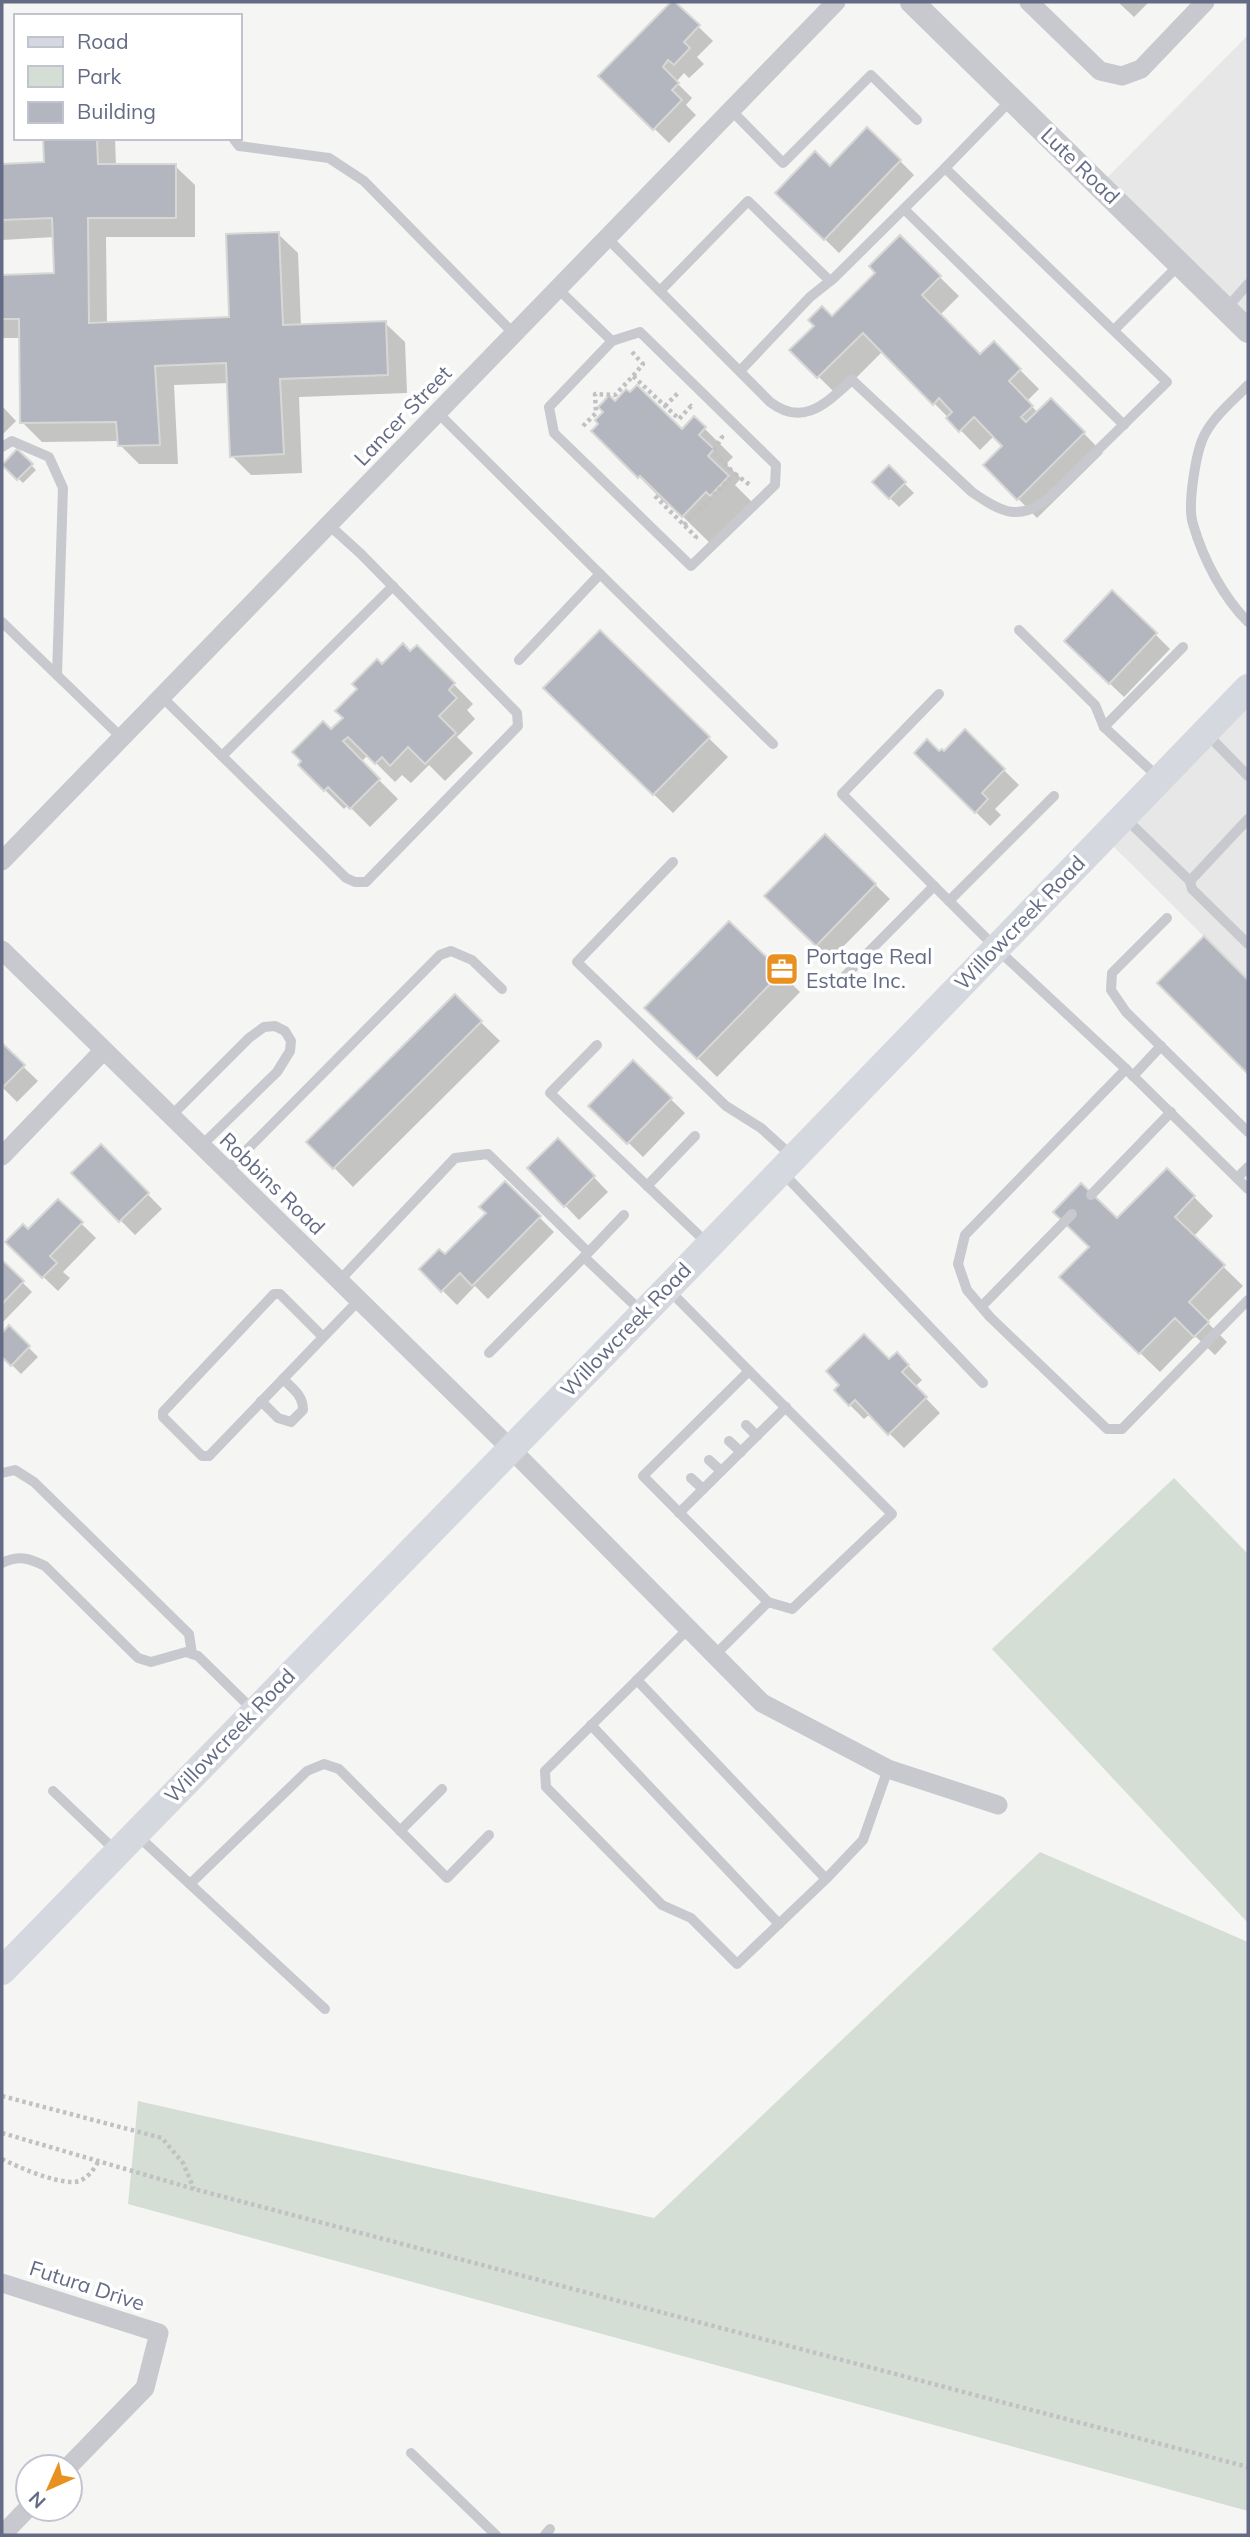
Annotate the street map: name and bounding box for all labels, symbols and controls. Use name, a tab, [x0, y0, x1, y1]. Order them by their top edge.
legend	[14, 14, 242, 140]
text: Road	[77, 28, 128, 54]
text: Park	[77, 63, 121, 89]
text: Building	[77, 98, 156, 124]
street label: Lute Road	[1036, 122, 1125, 209]
street label: Lancer Street	[348, 360, 456, 471]
street label: Willowcreek Road	[949, 850, 1090, 995]
place label: Portage Real Estate Inc.	[806, 943, 932, 993]
office icon: Portage Real Estate Inc.	[763, 950, 801, 988]
street label: Robbins Road	[215, 1127, 331, 1240]
street label: Willowcreek Road	[555, 1257, 696, 1402]
street label: Willowcreek Road	[159, 1663, 300, 1808]
street label: Futura Drive	[26, 2254, 148, 2316]
north arrow	[14, 2453, 84, 2523]
text: N	[23, 2486, 51, 2514]

